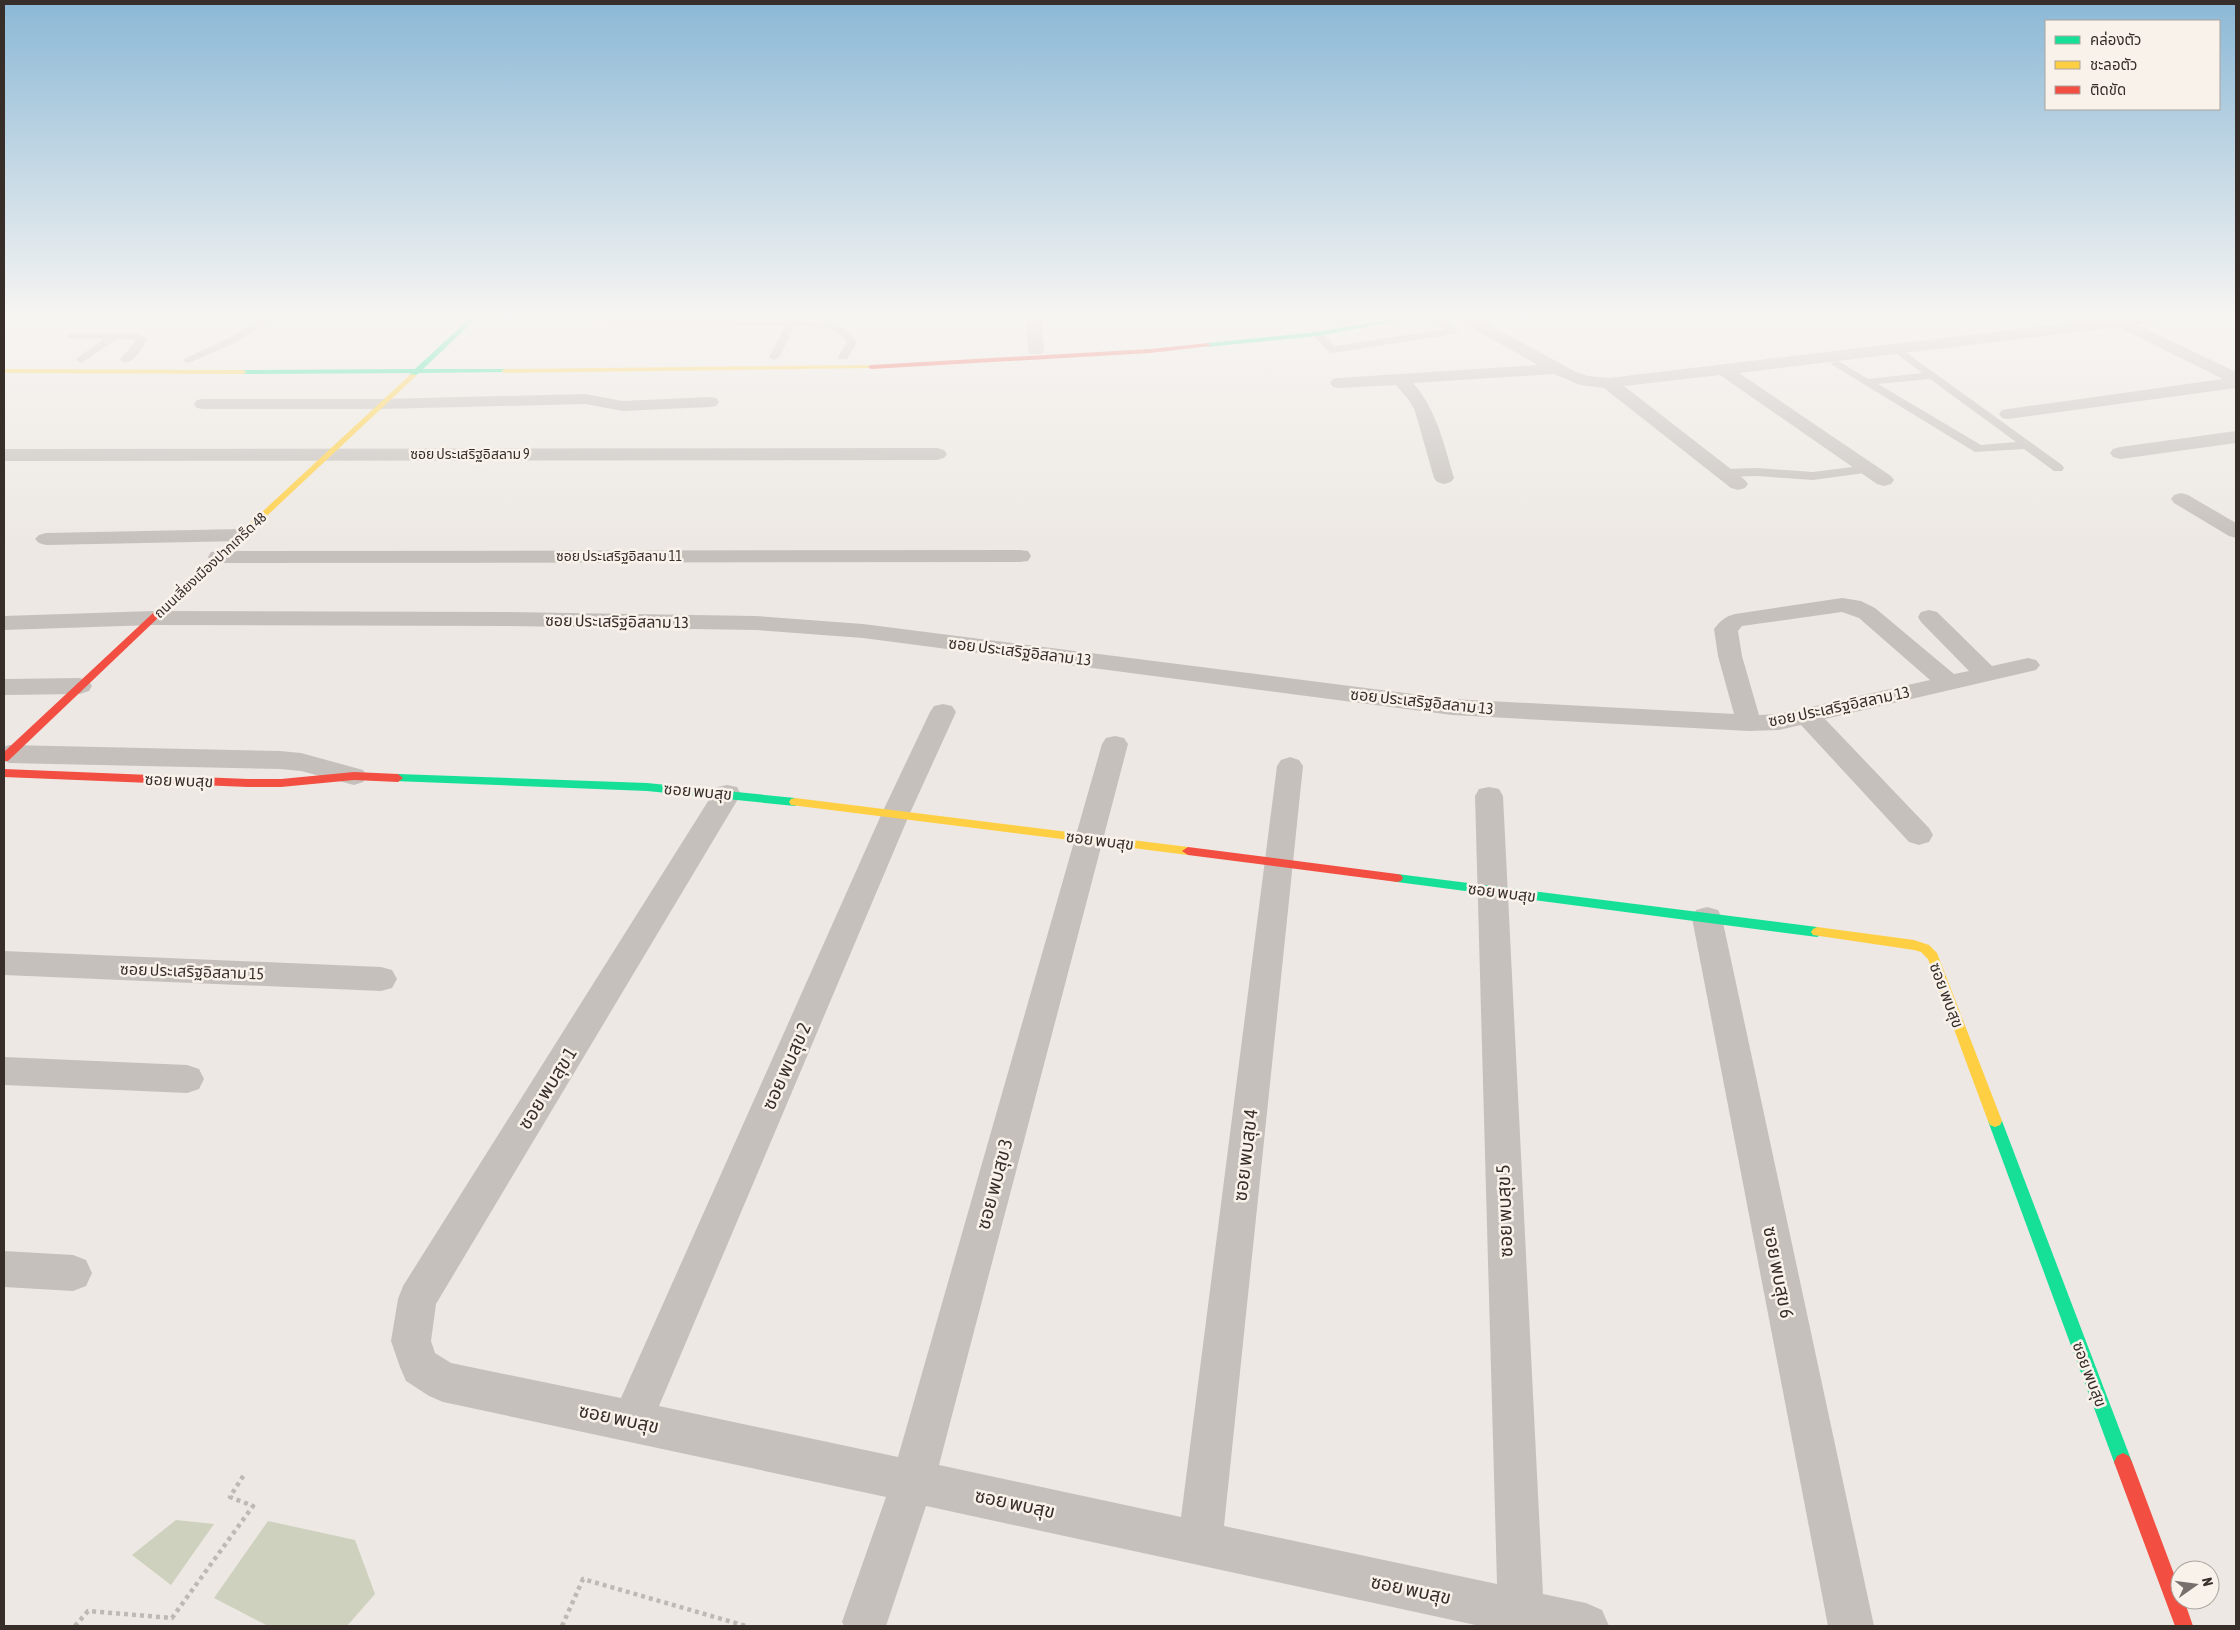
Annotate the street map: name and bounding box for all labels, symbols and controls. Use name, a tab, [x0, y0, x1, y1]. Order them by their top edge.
legend	[2045, 20, 2220, 110]
text: คล่องตัว	[2090, 31, 2141, 48]
text: ชะลอตัว	[2090, 56, 2137, 73]
text: ติดขัด	[2090, 81, 2126, 98]
street label: ซอย ประเสริฐอิสลาม 9	[410, 446, 530, 462]
street label: ถนนเลี่ยงเมืองปากเกร็ด 48	[149, 507, 270, 621]
street label: ซอย ประเสริฐอิสลาม 11	[556, 548, 682, 564]
street label: ซอย ประเสริฐอิสลาม 13	[545, 611, 689, 631]
street label: ซอย ประเสริฐอิสลาม 13	[947, 633, 1093, 669]
street label: ซอย ประเสริฐอิสลาม 13	[1767, 682, 1911, 730]
street label: ซอย ประเสริฐอิสลาม 13	[1349, 685, 1495, 717]
street label: ซอย พบสุข	[144, 770, 214, 791]
street label: ซอย พบสุข	[663, 779, 733, 804]
street label: ซอย พบสุข	[1065, 827, 1135, 854]
street label: ซอย พบสุข	[1467, 879, 1537, 906]
street label: ซอย ประเสริฐอิสลาม 15	[120, 959, 264, 983]
street label: ซอย พบสุข	[1925, 960, 1968, 1031]
street label: ซอย พบสุข 2	[757, 1019, 816, 1113]
street label: ซอย พบสุข 1	[513, 1043, 582, 1134]
street label: ซอย พบสุข 4	[1228, 1108, 1263, 1203]
street label: ซอย พบสุข 3	[971, 1136, 1018, 1232]
street label: ซอย พบสุข 5	[1491, 1164, 1518, 1258]
street label: ซอย พบสุข 6	[1758, 1224, 1799, 1320]
street label: ซอย พบสุข	[2068, 1339, 2111, 1410]
street label: ซอย พบสุข	[577, 1399, 661, 1438]
street label: ซอย พบสุข	[973, 1484, 1057, 1523]
north arrow	[2170, 1560, 2220, 1610]
street label: ซอย พบสุข	[1369, 1570, 1453, 1609]
text: N	[2199, 1576, 2216, 1588]

